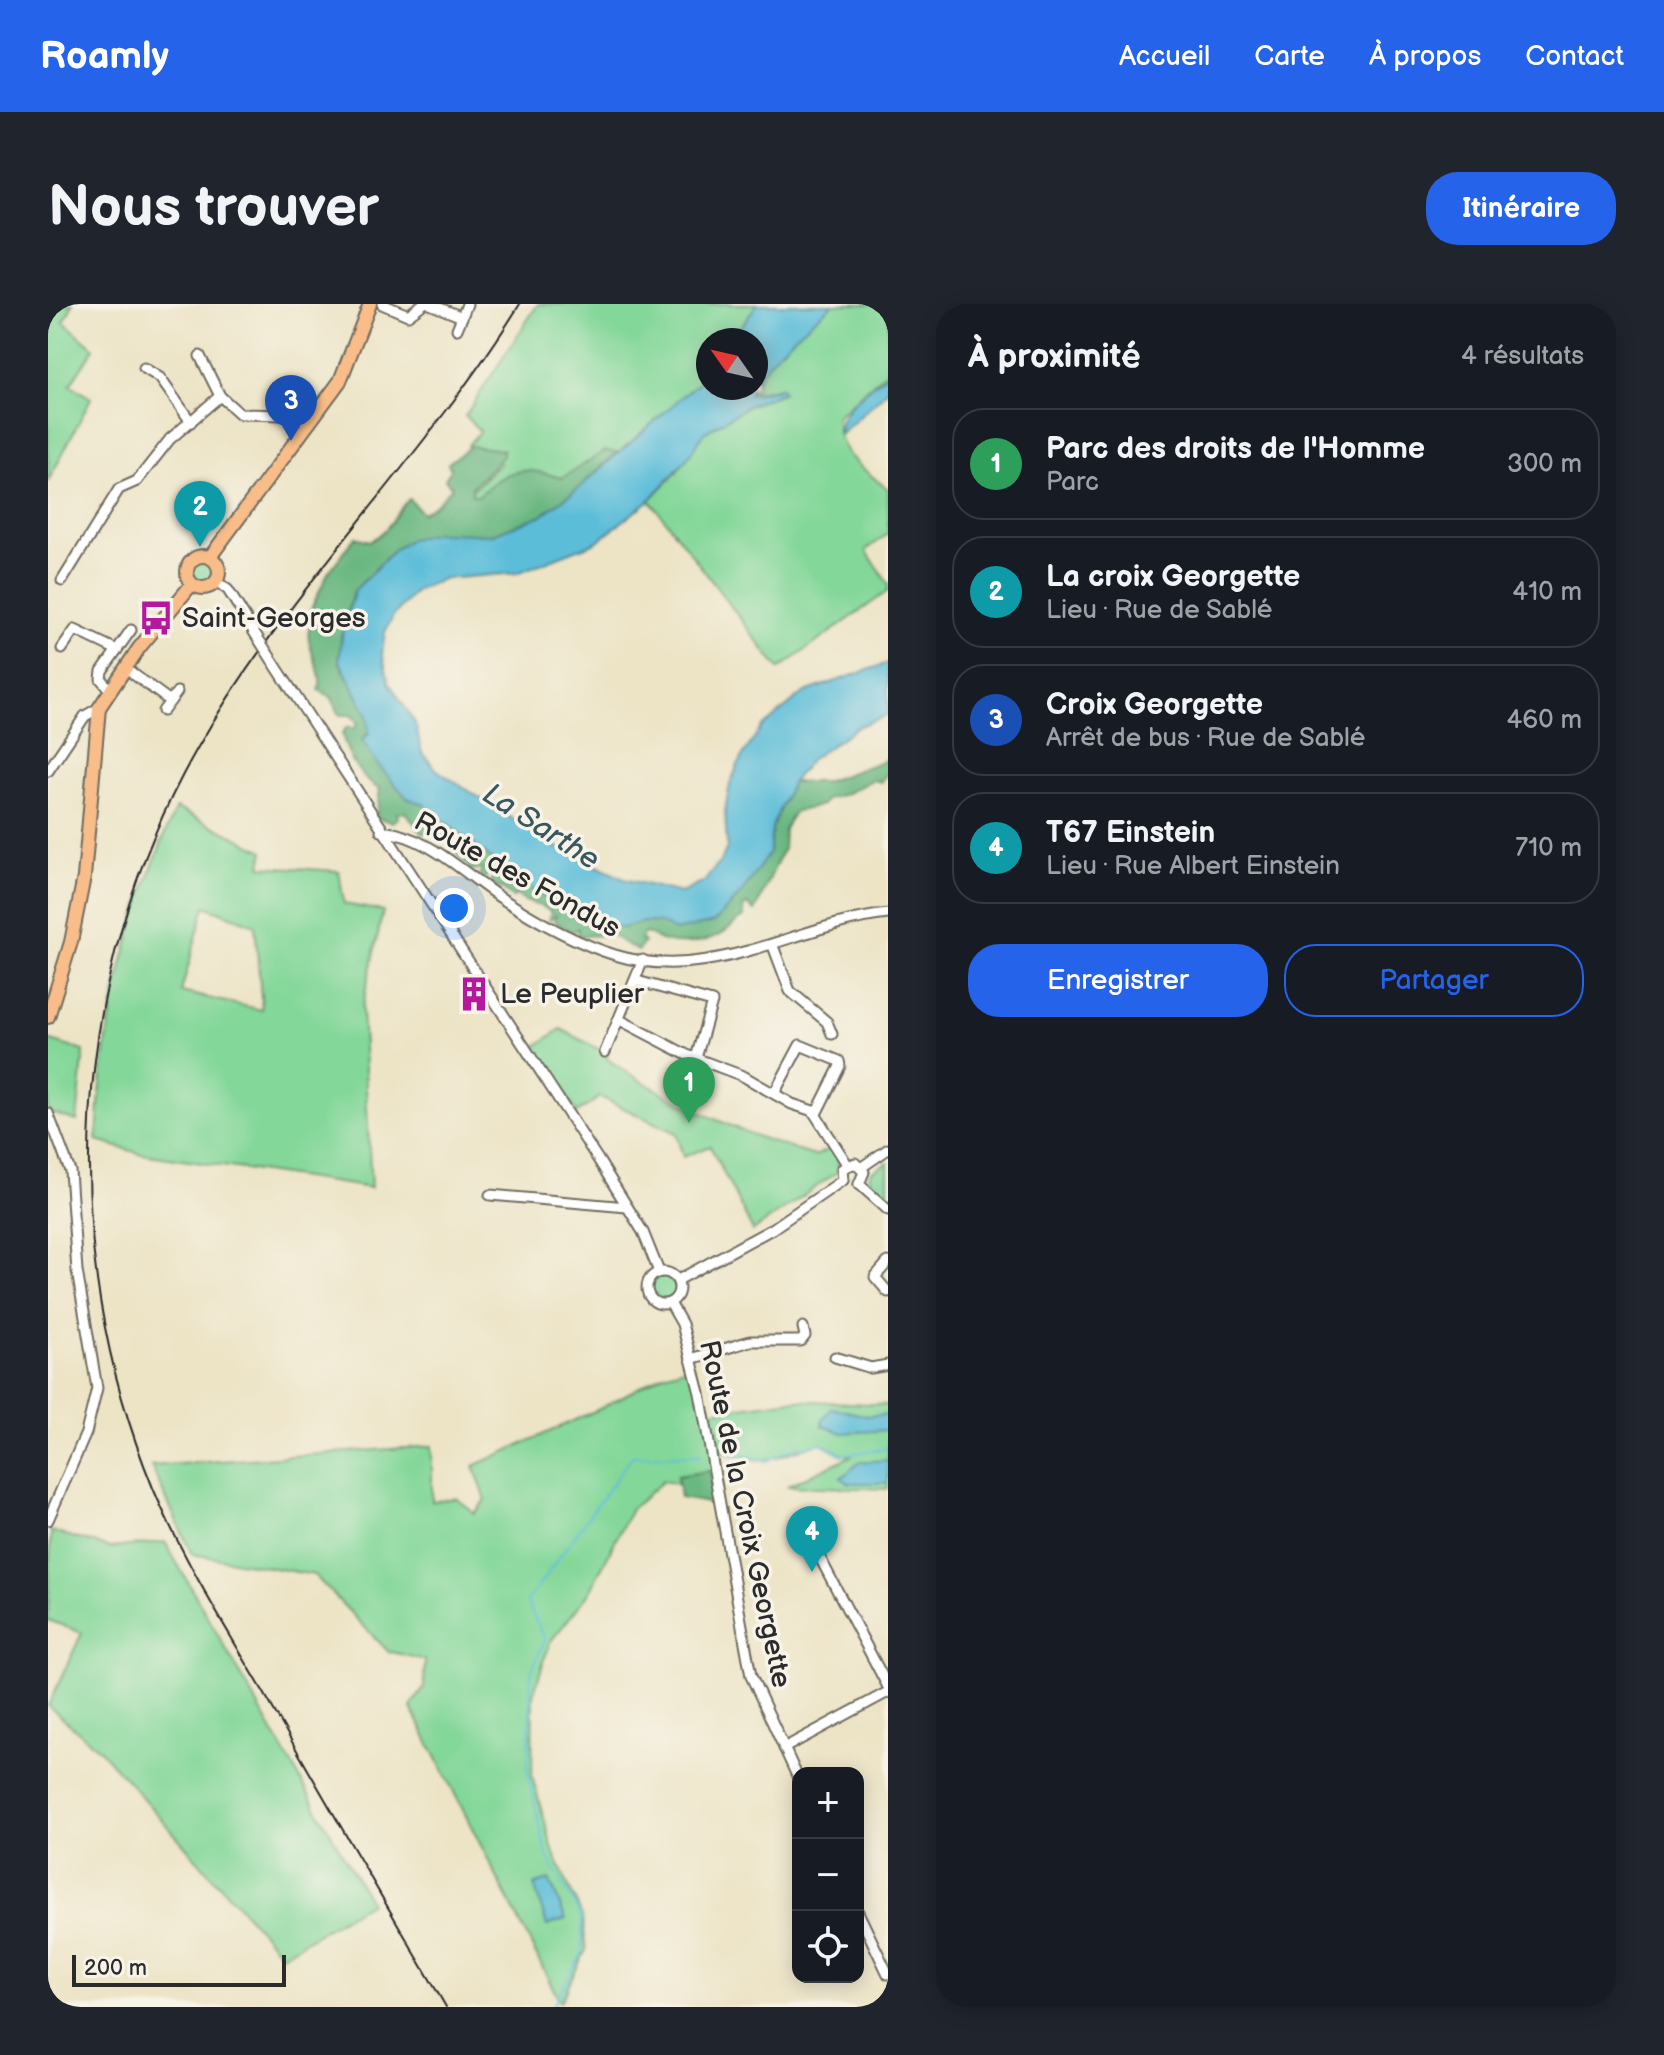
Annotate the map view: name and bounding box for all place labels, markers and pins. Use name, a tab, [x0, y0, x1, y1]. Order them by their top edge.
pin: 3	[265, 375, 317, 441]
pin: 2	[174, 481, 226, 547]
bus stop icon: Saint-Georges	[137, 599, 175, 637]
place label: Saint-Georges	[182, 602, 366, 635]
building icon: Le Peuplier	[455, 975, 493, 1013]
place label: Le Peuplier	[500, 978, 645, 1011]
pin: 1	[663, 1057, 715, 1123]
pin: 4	[786, 1506, 838, 1572]

